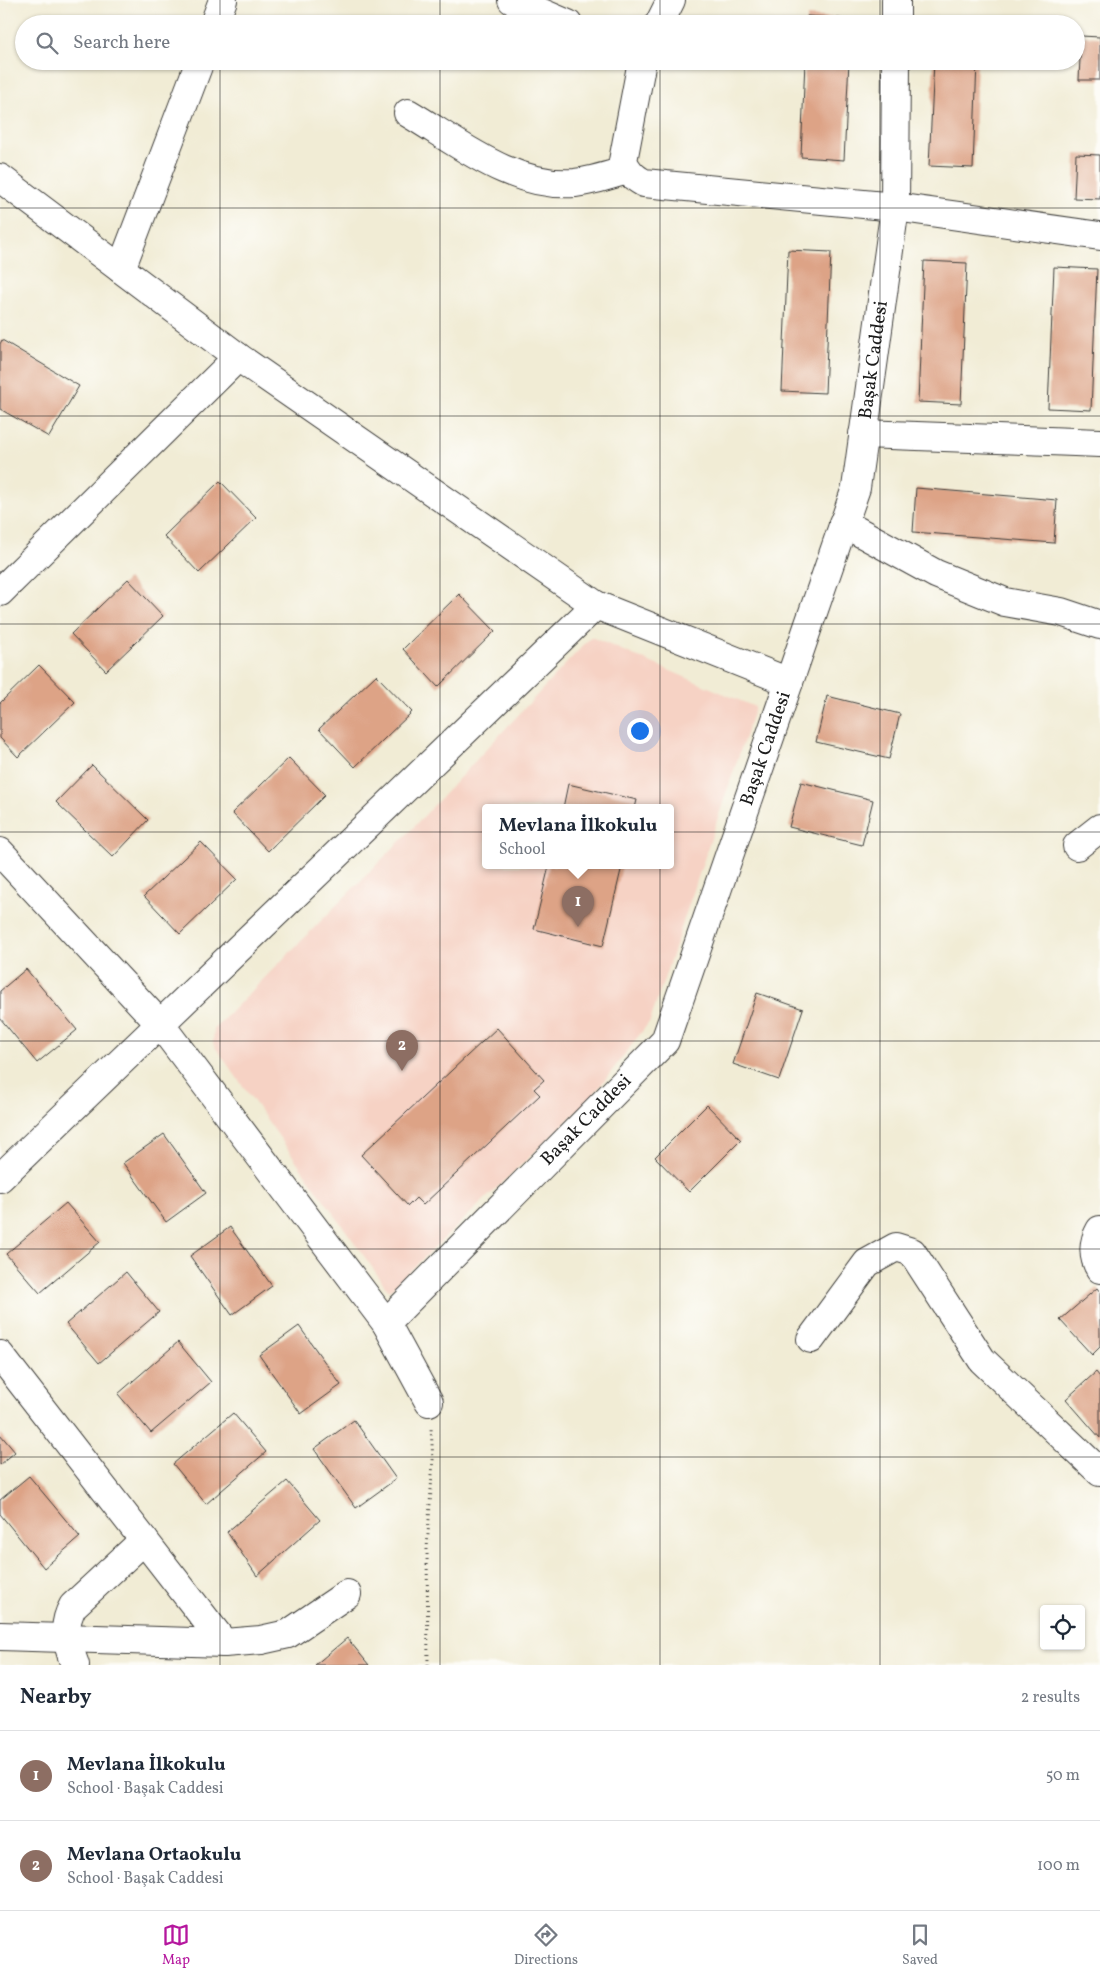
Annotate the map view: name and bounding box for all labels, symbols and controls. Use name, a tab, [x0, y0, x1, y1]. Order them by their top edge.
search box	[15, 15, 1085, 70]
icon: search	[33, 29, 61, 57]
text: Search here	[73, 30, 170, 56]
street label: Başak Caddesi	[853, 299, 895, 421]
street label: Başak Caddesi	[734, 688, 798, 809]
your location	[627, 718, 653, 744]
popup	[482, 804, 674, 869]
text: Mevlana İlkokulu	[499, 813, 657, 839]
text: School	[499, 839, 546, 861]
pin: 1	[562, 886, 594, 927]
pin: 2	[386, 1030, 418, 1071]
street label: Başak Caddesi	[535, 1069, 638, 1172]
map controls	[1040, 1605, 1085, 1650]
button: locate	[1040, 1605, 1085, 1650]
text: Nearby	[20, 1683, 91, 1712]
text: 2 results	[1021, 1687, 1080, 1709]
text: Mevlana İlkokulu	[67, 1752, 226, 1778]
text: 1	[33, 1765, 39, 1787]
text: 50 m	[1046, 1765, 1080, 1787]
text: School · Başak Caddesi	[67, 1778, 224, 1800]
text: Mevlana Ortaokulu	[67, 1842, 241, 1868]
text: 2	[32, 1855, 40, 1877]
text: 100 m	[1037, 1855, 1080, 1877]
text: School · Başak Caddesi	[67, 1868, 224, 1890]
tab: Map	[162, 1921, 190, 1970]
tab: Directions	[514, 1921, 578, 1970]
tab: Saved	[902, 1921, 938, 1970]

